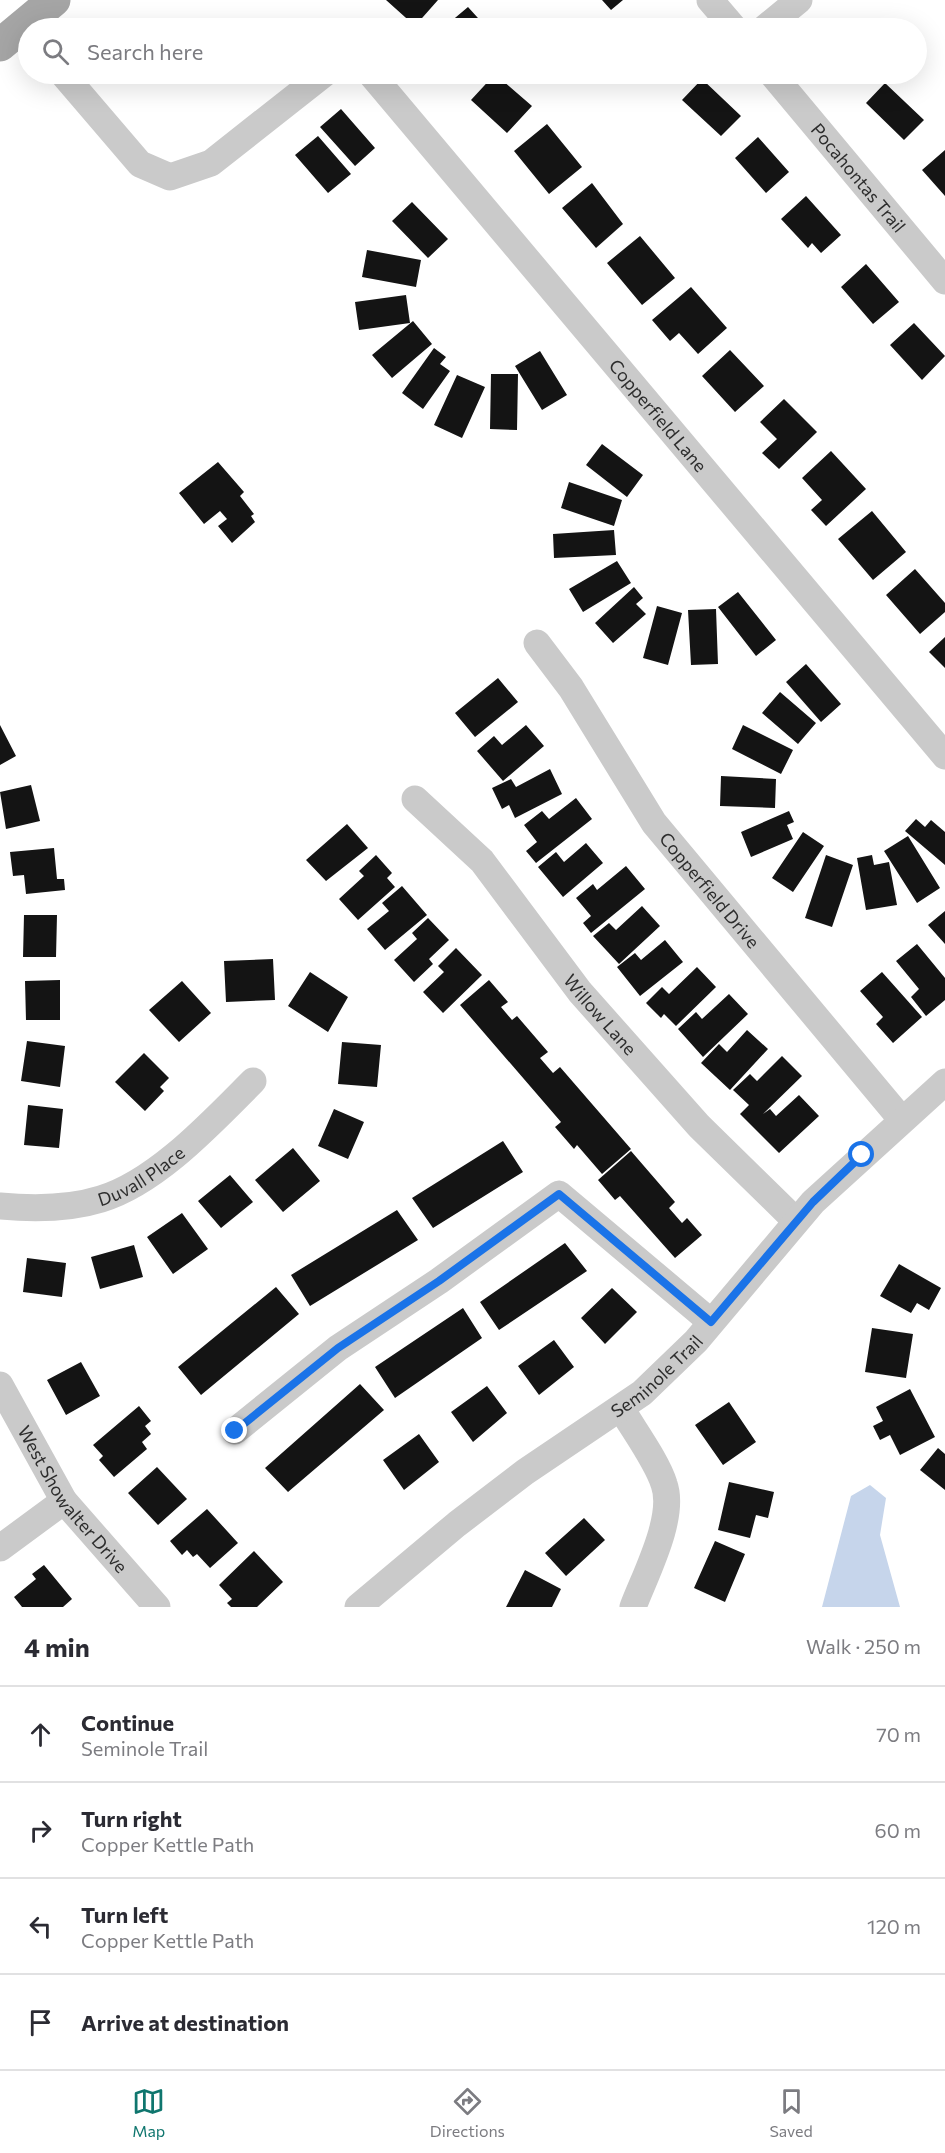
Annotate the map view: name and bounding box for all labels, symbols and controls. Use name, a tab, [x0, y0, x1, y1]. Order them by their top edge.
search box	[18, 18, 927, 84]
icon: search	[39, 35, 72, 68]
text: Search here	[87, 38, 203, 65]
street label: Pocahontas Trail	[807, 118, 911, 237]
street label: Copperfield Lane	[605, 354, 712, 476]
street label: Copperfield Drive	[655, 827, 765, 952]
street label: Willow Lane	[559, 969, 641, 1059]
street label: Duvall Place	[95, 1141, 189, 1210]
route start	[848, 1141, 874, 1167]
street label: Seminole Trail	[607, 1331, 707, 1422]
route end	[221, 1417, 247, 1443]
street label: West Showalter Drive	[14, 1422, 133, 1577]
text: 4 min	[24, 1631, 90, 1662]
text: Walk · 250 m	[806, 1634, 921, 1658]
text: Continue	[81, 1709, 174, 1736]
icon: ahead	[24, 1718, 57, 1751]
text: 70 m	[876, 1722, 921, 1746]
text: Seminole Trail	[81, 1736, 208, 1760]
text: Turn right	[81, 1805, 182, 1832]
icon: right	[24, 1814, 57, 1847]
text: 60 m	[875, 1818, 921, 1842]
text: Copper Kettle Path	[81, 1832, 254, 1856]
text: Turn left	[81, 1901, 168, 1928]
icon: left	[24, 1910, 57, 1943]
text: 120 m	[867, 1914, 921, 1938]
text: Copper Kettle Path	[81, 1928, 254, 1952]
icon: arrive	[24, 2006, 57, 2039]
text: Arrive at destination	[81, 2009, 289, 2036]
tab: Map	[132, 2085, 165, 2140]
tab: Directions	[430, 2085, 505, 2140]
tab: Saved	[769, 2085, 813, 2140]

